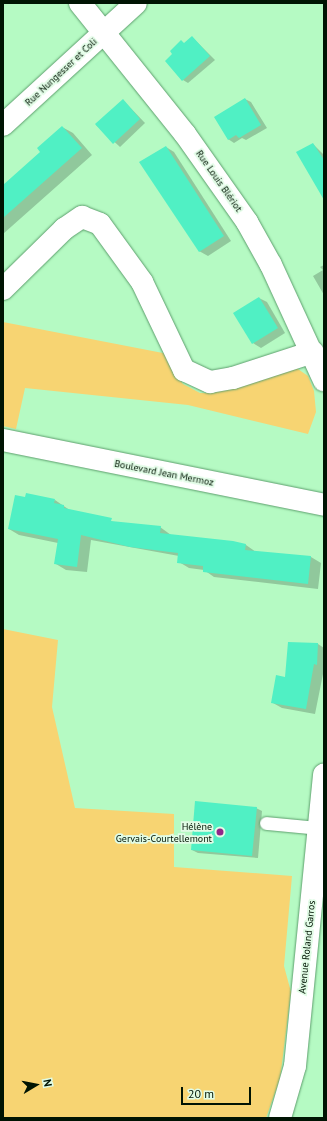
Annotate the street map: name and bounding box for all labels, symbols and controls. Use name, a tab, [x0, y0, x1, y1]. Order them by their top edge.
street label: Rue Nungesser et Coli	[23, 36, 99, 108]
street label: Rue Louis Blériot	[193, 148, 245, 214]
street label: Boulevard Jean Mermoz	[113, 457, 215, 489]
place label: Hélène Gervais-Courtellemont	[116, 820, 212, 844]
marker: Hélène Gervais-Courtellemont	[215, 827, 225, 837]
street label: Avenue Roland Garros	[296, 900, 318, 994]
north arrow	[16, 1065, 56, 1105]
text: N	[40, 1078, 55, 1088]
scale bar	[183, 1079, 253, 1105]
text: 20 m	[188, 1086, 214, 1101]

